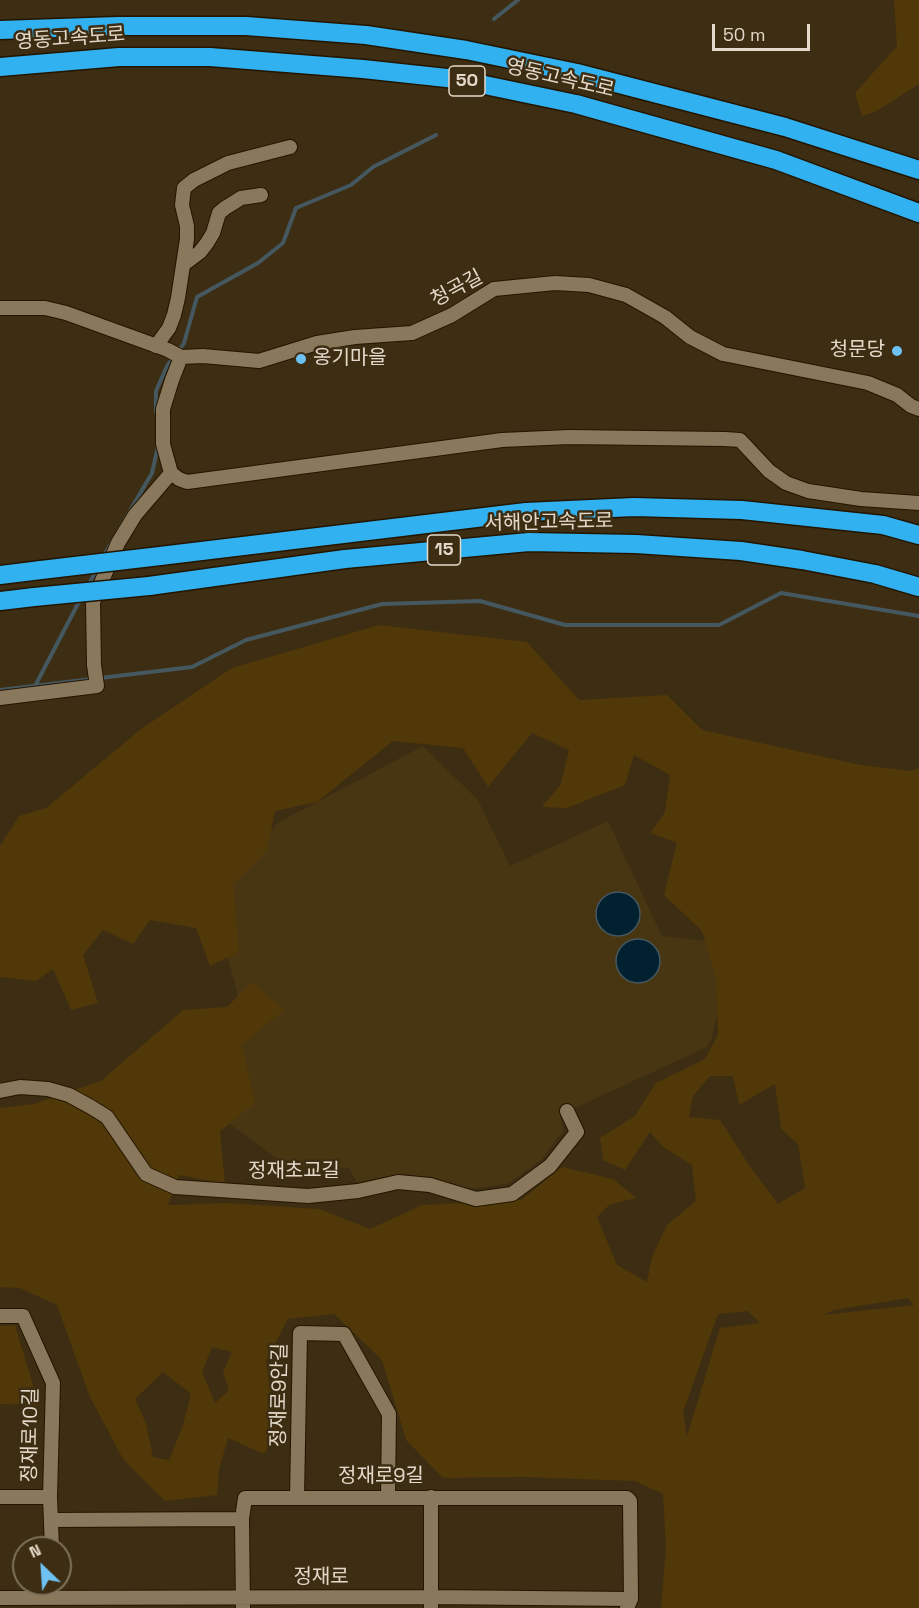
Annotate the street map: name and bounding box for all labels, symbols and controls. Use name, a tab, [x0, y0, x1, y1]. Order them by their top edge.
scale bar	[715, 12, 812, 50]
street label: 영동고속도로	[14, 23, 126, 55]
text: 50 m	[723, 23, 765, 46]
street label: 영동고속도로	[504, 55, 616, 103]
road number: 50	[449, 66, 485, 96]
street label: 청곡길	[427, 265, 487, 313]
place label: 청문당	[830, 339, 885, 363]
marker: 청문당	[890, 344, 904, 358]
place label: 옹기마을	[313, 347, 387, 371]
marker: 옹기마을	[294, 352, 308, 366]
street label: 서해안고속도로	[484, 510, 614, 536]
road number: 15	[428, 535, 460, 565]
street label: 정재초교길	[248, 1160, 340, 1184]
street label: 정재로9안길	[267, 1343, 293, 1447]
street label: 정재로10길	[18, 1387, 44, 1483]
street label: 정재로9길	[338, 1465, 424, 1489]
north arrow	[12, 1536, 72, 1596]
text: N	[26, 1539, 44, 1563]
street label: 정재로	[293, 1566, 349, 1590]

